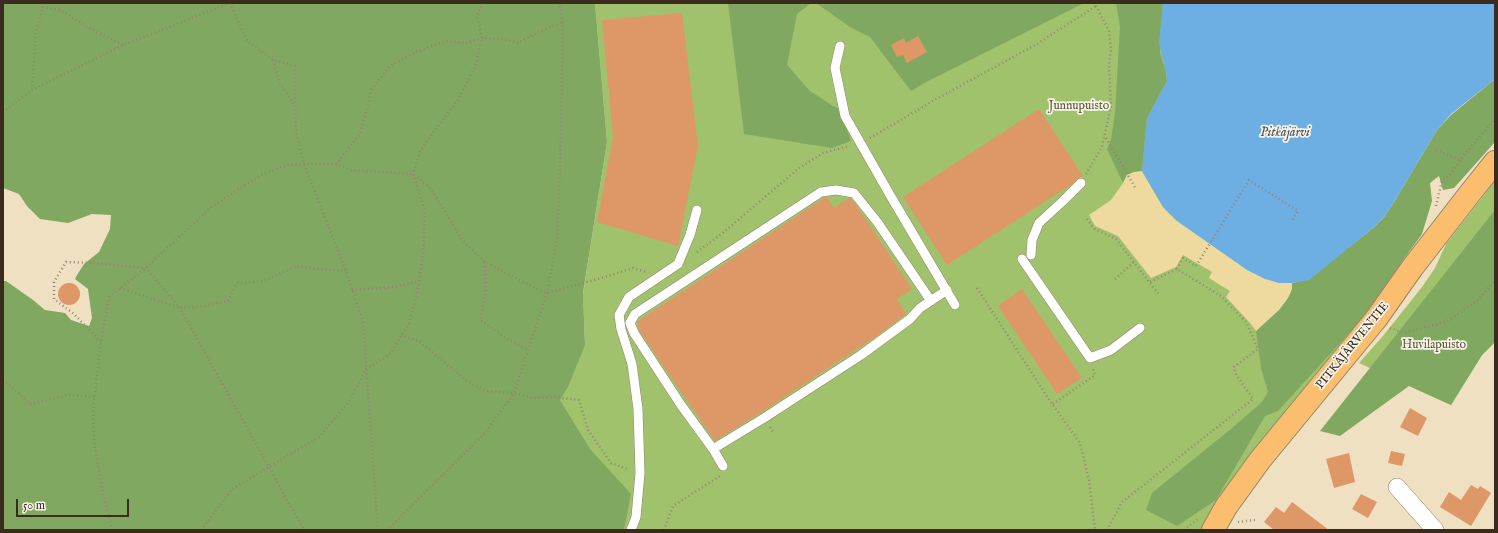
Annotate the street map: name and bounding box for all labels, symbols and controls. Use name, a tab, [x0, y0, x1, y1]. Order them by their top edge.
park label: Junnupuisto	[1049, 100, 1109, 114]
water label: Pitkäjärvi	[1260, 125, 1310, 141]
street label: PITKÄJÄRVENTIE	[1314, 300, 1392, 392]
park label: Huvilapuisto	[1402, 339, 1466, 353]
scale bar	[18, 491, 131, 517]
text: 50 m	[23, 498, 45, 513]

